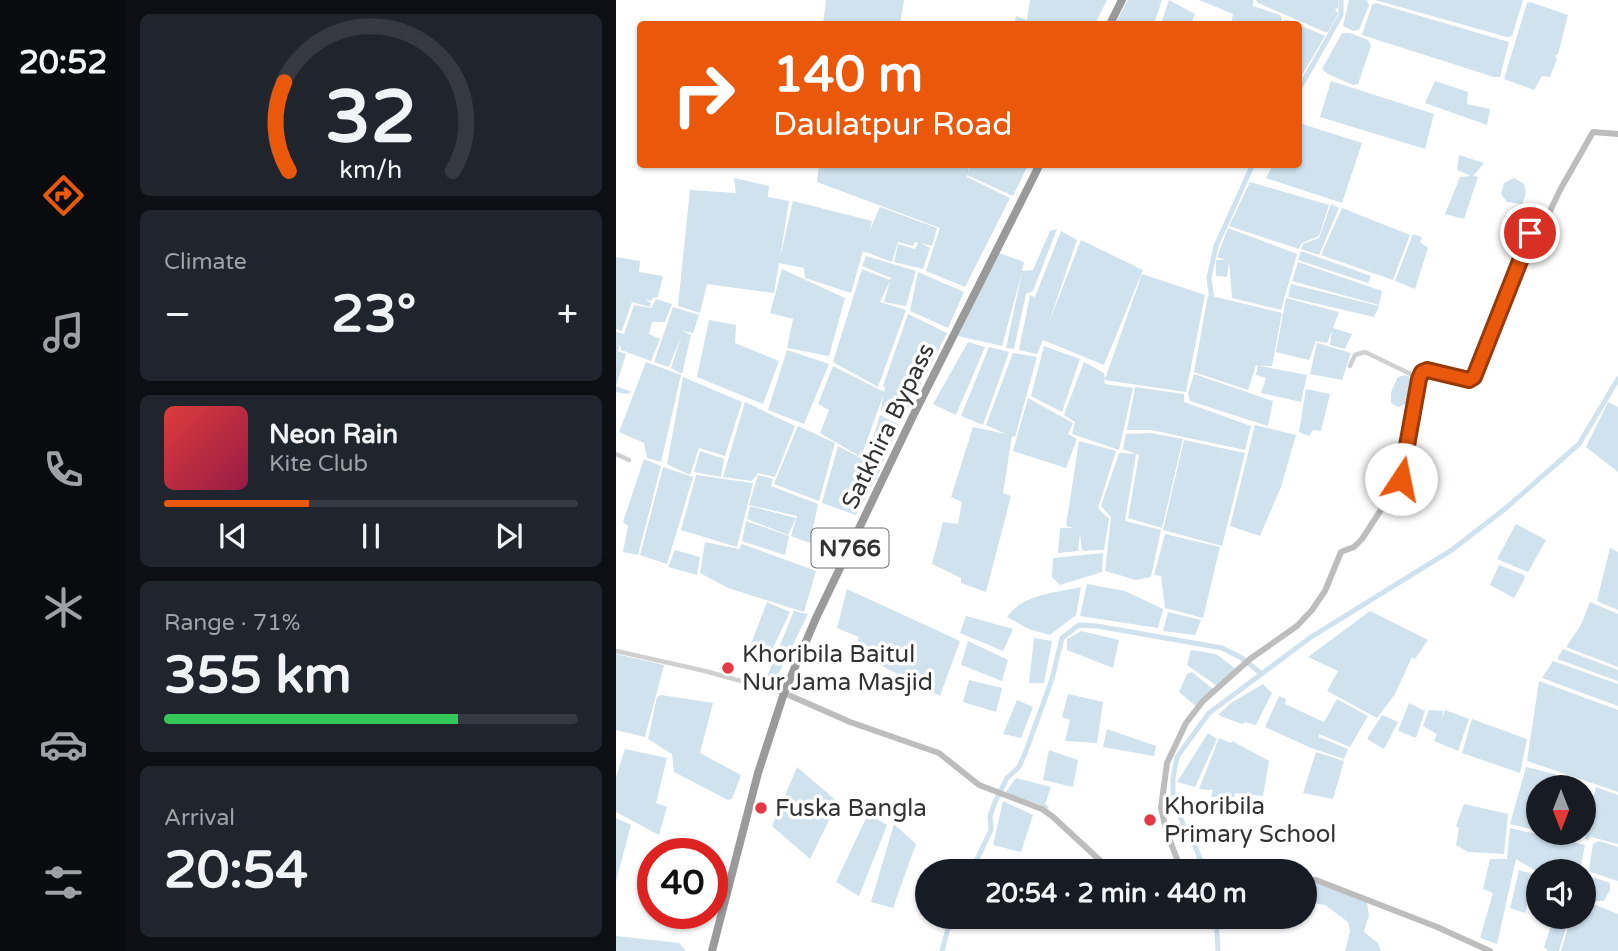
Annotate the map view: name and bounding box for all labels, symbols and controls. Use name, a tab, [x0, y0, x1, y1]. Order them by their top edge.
text: 20:52	[19, 44, 107, 82]
text: 140 m	[773, 46, 923, 105]
icon: right	[658, 49, 749, 140]
text: 32	[325, 74, 417, 162]
text: Daulatpur Road	[773, 106, 1013, 144]
text: km/h	[340, 155, 402, 185]
icon: directions	[39, 171, 88, 220]
pin	[1500, 203, 1560, 263]
icon: arrive	[1511, 214, 1549, 252]
text: Climate	[164, 248, 247, 276]
text: 23°	[331, 283, 416, 346]
text: −	[164, 292, 191, 338]
text: +	[557, 292, 578, 338]
icon: music	[39, 308, 88, 357]
street label: Satkhira Bypass	[836, 339, 941, 514]
text: Neon Rain	[269, 419, 398, 450]
position arrow	[1364, 442, 1438, 516]
icon: phone	[39, 445, 88, 494]
text: Kite Club	[269, 450, 368, 478]
icon: previous	[214, 517, 252, 555]
icon: pause	[352, 517, 390, 555]
icon: next	[490, 517, 528, 555]
road number: N766	[812, 528, 888, 568]
icon: climate	[39, 583, 88, 632]
text: Range · 71%	[164, 609, 300, 637]
place label: Khoribila Baitul Nur Jama Masjid	[742, 640, 933, 697]
text: 355 km	[164, 644, 352, 707]
marker: Khoribila Baitul Nur Jama Masjid	[720, 660, 736, 676]
icon: car	[39, 720, 88, 769]
north arrow	[1526, 775, 1596, 845]
map controls	[1526, 775, 1596, 929]
place label: Khoribila Primary School	[1164, 792, 1336, 849]
place label: Fuska Bangla	[775, 794, 927, 823]
marker: Fuska Bangla	[753, 800, 769, 816]
text: Arrival	[164, 804, 235, 832]
marker: Khoribila Primary School	[1142, 812, 1158, 828]
speed limit sign: 40	[637, 838, 728, 929]
text: 20:54	[164, 839, 308, 902]
icon: filters	[39, 858, 88, 907]
button: sound	[1526, 859, 1596, 929]
text: 20:54 · 2 min · 440 m	[985, 878, 1247, 909]

